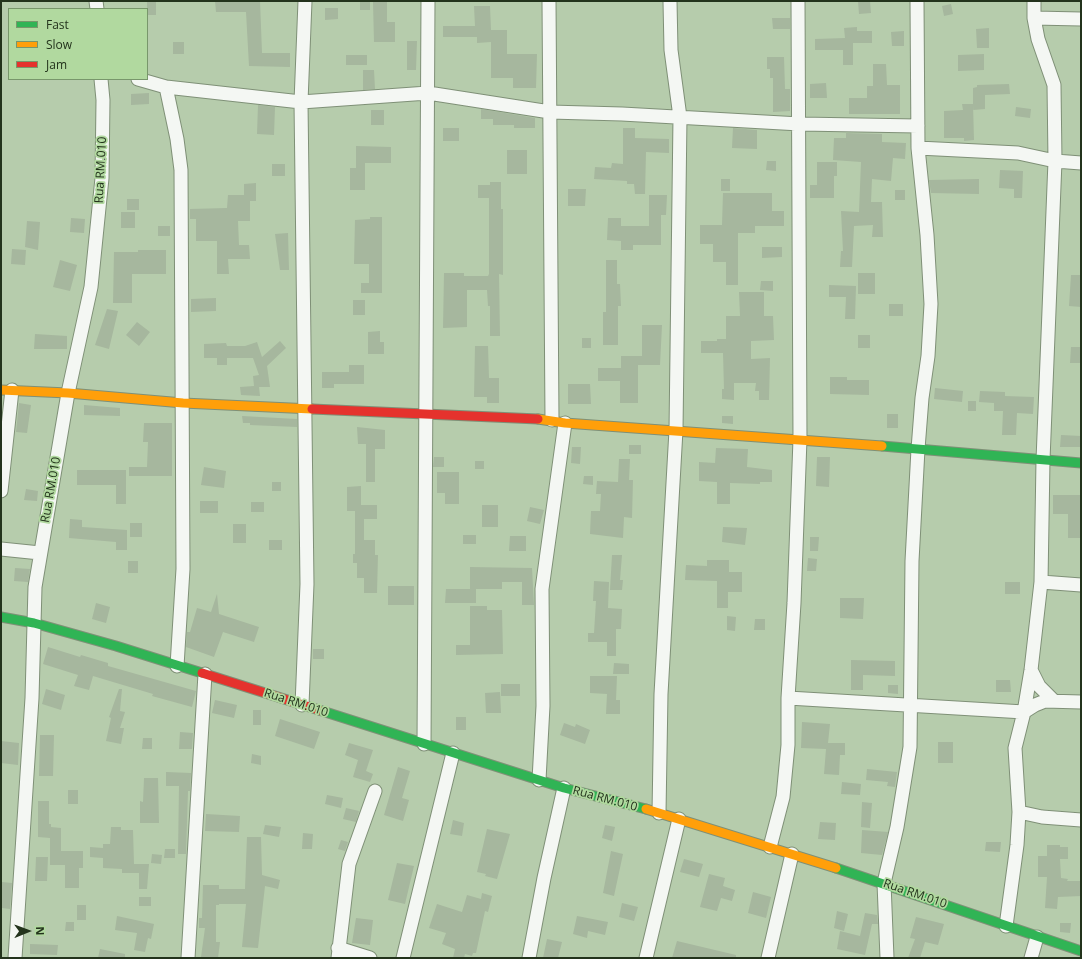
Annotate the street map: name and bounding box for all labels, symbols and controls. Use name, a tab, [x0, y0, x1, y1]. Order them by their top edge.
legend	[8, 8, 148, 80]
text: Fast	[46, 16, 69, 33]
text: Slow	[46, 36, 72, 53]
text: Jam	[46, 56, 67, 73]
street label: Rua RM.010	[92, 136, 110, 204]
street label: Rua RM.010	[38, 456, 64, 524]
street label: Rua RM.010	[262, 686, 330, 720]
street label: Rua RM.010	[571, 783, 639, 815]
street label: Rua RM.010	[881, 876, 949, 912]
north arrow	[8, 911, 48, 951]
text: N	[33, 926, 48, 935]

